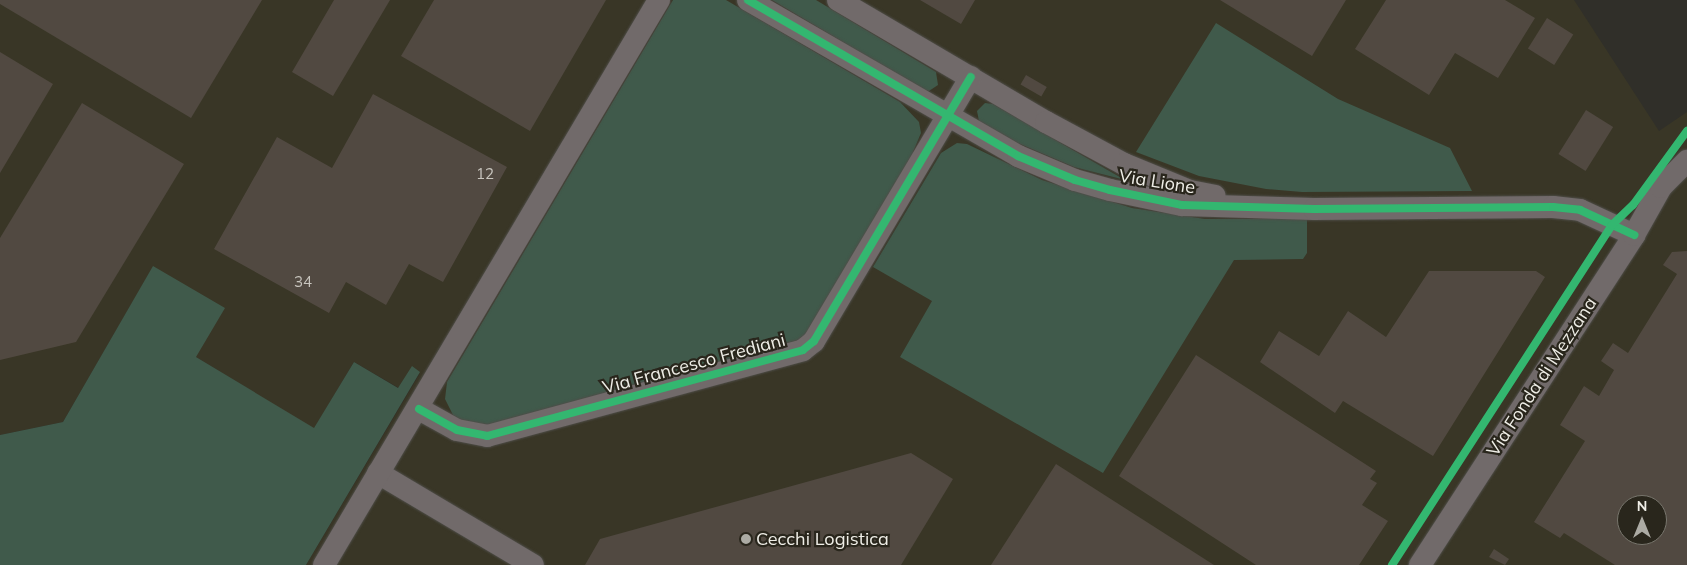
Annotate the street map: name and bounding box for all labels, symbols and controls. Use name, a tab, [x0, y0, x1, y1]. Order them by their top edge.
house number: 12	[476, 165, 494, 183]
street label: Via Lione	[1117, 165, 1197, 199]
house number: 34	[294, 273, 312, 291]
street label: Via Fonda di Mezzana	[1483, 294, 1601, 460]
street label: Via Francesco Frediani	[600, 329, 788, 399]
north arrow	[1617, 495, 1667, 545]
text: N	[1637, 497, 1647, 515]
place label: Cecchi Logistica	[756, 528, 889, 550]
marker: Cecchi Logistica	[740, 533, 752, 545]

